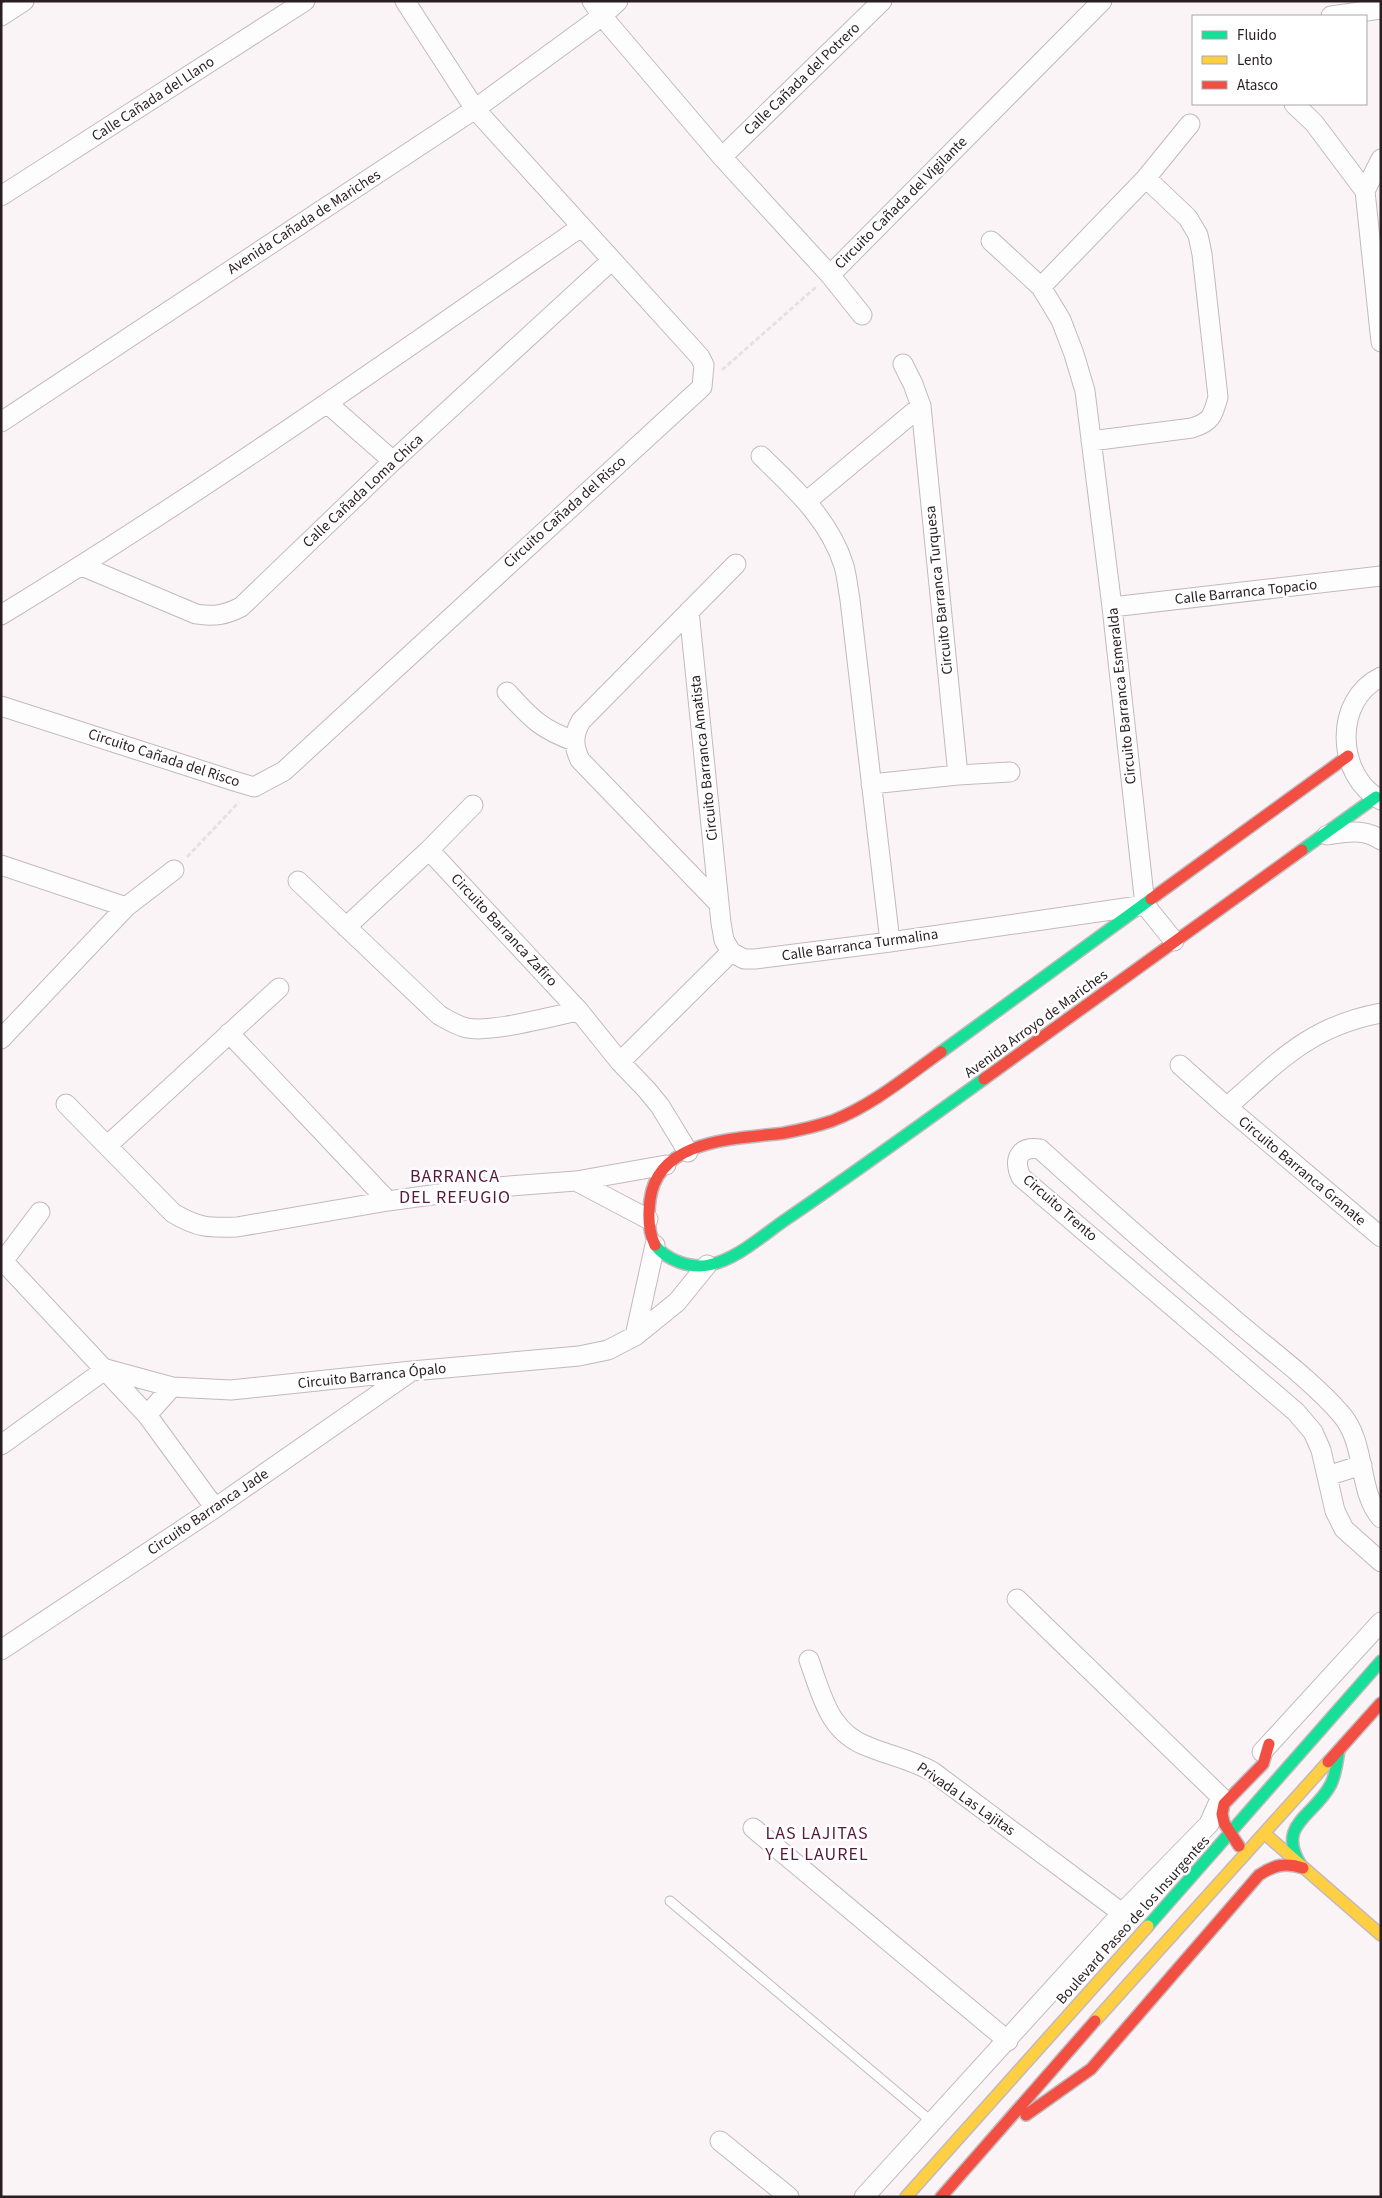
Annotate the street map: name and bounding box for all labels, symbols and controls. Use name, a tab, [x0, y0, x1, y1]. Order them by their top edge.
legend	[1192, 15, 1367, 105]
street label: Calle Cañada del Potrero	[739, 18, 865, 140]
text: Fluido	[1237, 25, 1277, 46]
text: Lento	[1237, 50, 1273, 71]
street label: Calle Cañada del Llano	[87, 51, 219, 147]
text: Atasco	[1237, 75, 1278, 96]
street label: Circuito Cañada del Vigilante	[830, 132, 972, 274]
street label: Avenida Cañada de Mariches	[223, 164, 385, 280]
street label: Calle Cañada Loma Chica	[298, 429, 428, 553]
street label: Circuito Cañada del Risco	[499, 451, 631, 573]
street label: Circuito Barranca Turquesa	[920, 504, 958, 676]
street label: Calle Barranca Topacio	[1174, 574, 1318, 610]
street label: Circuito Barranca Esmeralda	[1102, 607, 1142, 785]
street label: Circuito Barranca Amatista	[685, 674, 723, 842]
street label: Circuito Cañada del Risco	[85, 724, 243, 792]
street label: Circuito Barranca Zafiro	[446, 869, 562, 991]
street label: Calle Barranca Turmalina	[780, 924, 940, 966]
street label: Avenida Arroyo de Mariches	[960, 965, 1112, 1083]
street label: Circuito Barranca Granate	[1234, 1111, 1370, 1231]
district label: BARRANCA DEL REFUGIO	[399, 1164, 511, 1210]
street label: Circuito Trento	[1018, 1170, 1102, 1246]
street label: Circuito Barranca Ópalo	[297, 1358, 447, 1394]
street label: Circuito Barranca Jade	[143, 1464, 273, 1560]
street label: Privada Las Lajitas	[913, 1757, 1019, 1841]
district label: LAS LAJITAS Y EL LAUREL	[764, 1821, 869, 1867]
street label: Boulevard Paseo de los Insurgentes	[1051, 1831, 1215, 2009]

